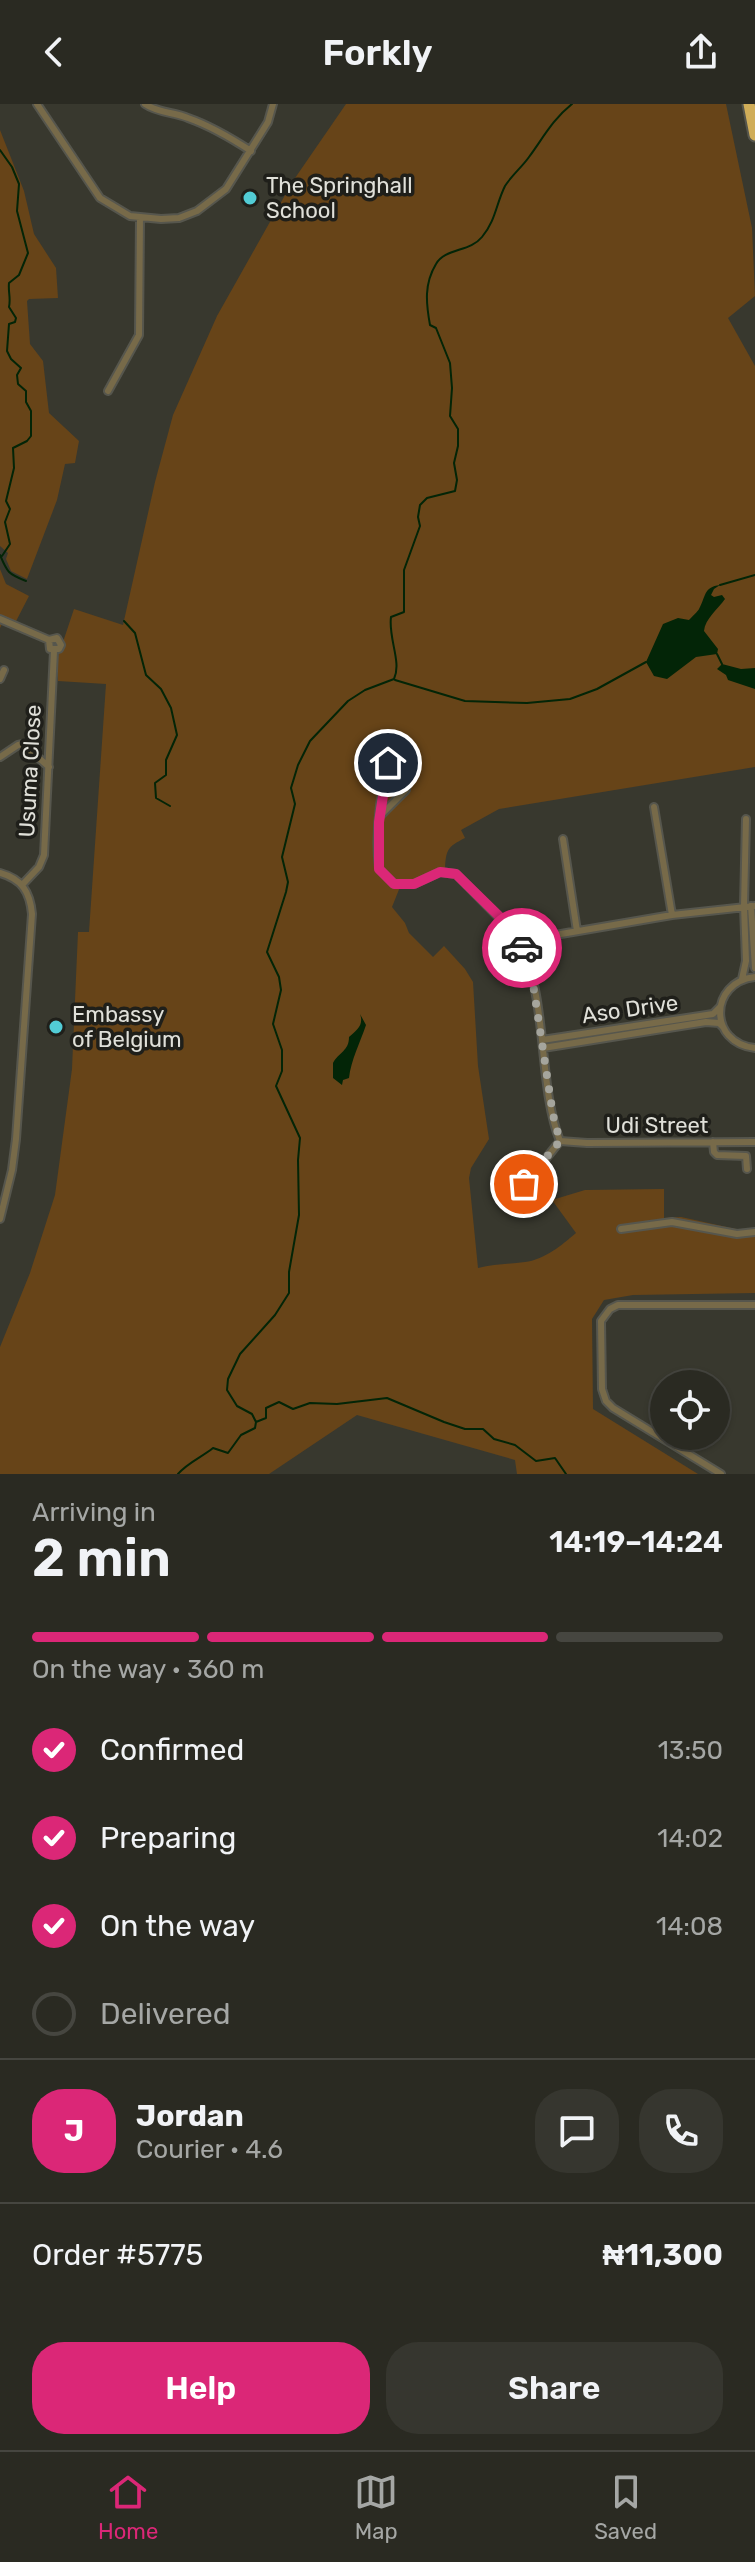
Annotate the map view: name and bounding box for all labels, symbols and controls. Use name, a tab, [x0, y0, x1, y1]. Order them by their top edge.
icon: back	[32, 30, 76, 74]
icon: share	[679, 30, 723, 74]
text: Forkly	[322, 31, 433, 74]
place label: The Springhall School	[266, 172, 413, 224]
marker: The Springhall School	[241, 189, 259, 207]
street label: Usuma Close	[13, 704, 47, 838]
pin	[354, 729, 422, 797]
icon: home	[366, 741, 410, 785]
courier	[482, 908, 562, 988]
icon: car	[500, 926, 544, 970]
street label: Aso Drive	[580, 989, 680, 1029]
place label: Embassy of Belgium	[72, 1001, 181, 1053]
marker: Embassy of Belgium	[47, 1018, 65, 1036]
street label: Udi Street	[606, 1112, 709, 1139]
pin	[490, 1150, 558, 1218]
icon: bag	[502, 1162, 546, 1206]
map controls	[650, 1370, 730, 1450]
button: locate	[650, 1370, 730, 1450]
text: Arriving in	[32, 1497, 156, 1528]
text: 14:19–14:24	[549, 1524, 723, 1560]
text: 2 min	[32, 1527, 171, 1589]
text: On the way · 360 m	[32, 1654, 264, 1685]
icon: check	[32, 1728, 76, 1772]
text: Confirmed	[100, 1732, 244, 1768]
text: 13:50	[658, 1735, 723, 1766]
icon: check	[32, 1816, 76, 1860]
text: Preparing	[100, 1820, 236, 1856]
text: 14:02	[657, 1823, 723, 1854]
icon: check	[32, 1904, 76, 1948]
text: On the way	[100, 1908, 255, 1944]
text: 14:08	[656, 1911, 723, 1942]
text: Delivered	[100, 1996, 231, 2032]
button: chat	[535, 2089, 619, 2173]
button: phone	[639, 2089, 723, 2173]
text: Jordan	[136, 2098, 244, 2134]
text: J	[64, 2113, 84, 2149]
text: Courier · 4.6	[136, 2134, 283, 2165]
text: Order #5775	[32, 2237, 203, 2273]
text: ₦11,300	[603, 2237, 723, 2273]
button: Help	[32, 2342, 370, 2434]
button: Share	[386, 2342, 723, 2434]
tab: Home	[98, 2470, 158, 2545]
tab: Map	[354, 2470, 398, 2545]
tab: Saved	[594, 2470, 657, 2545]

